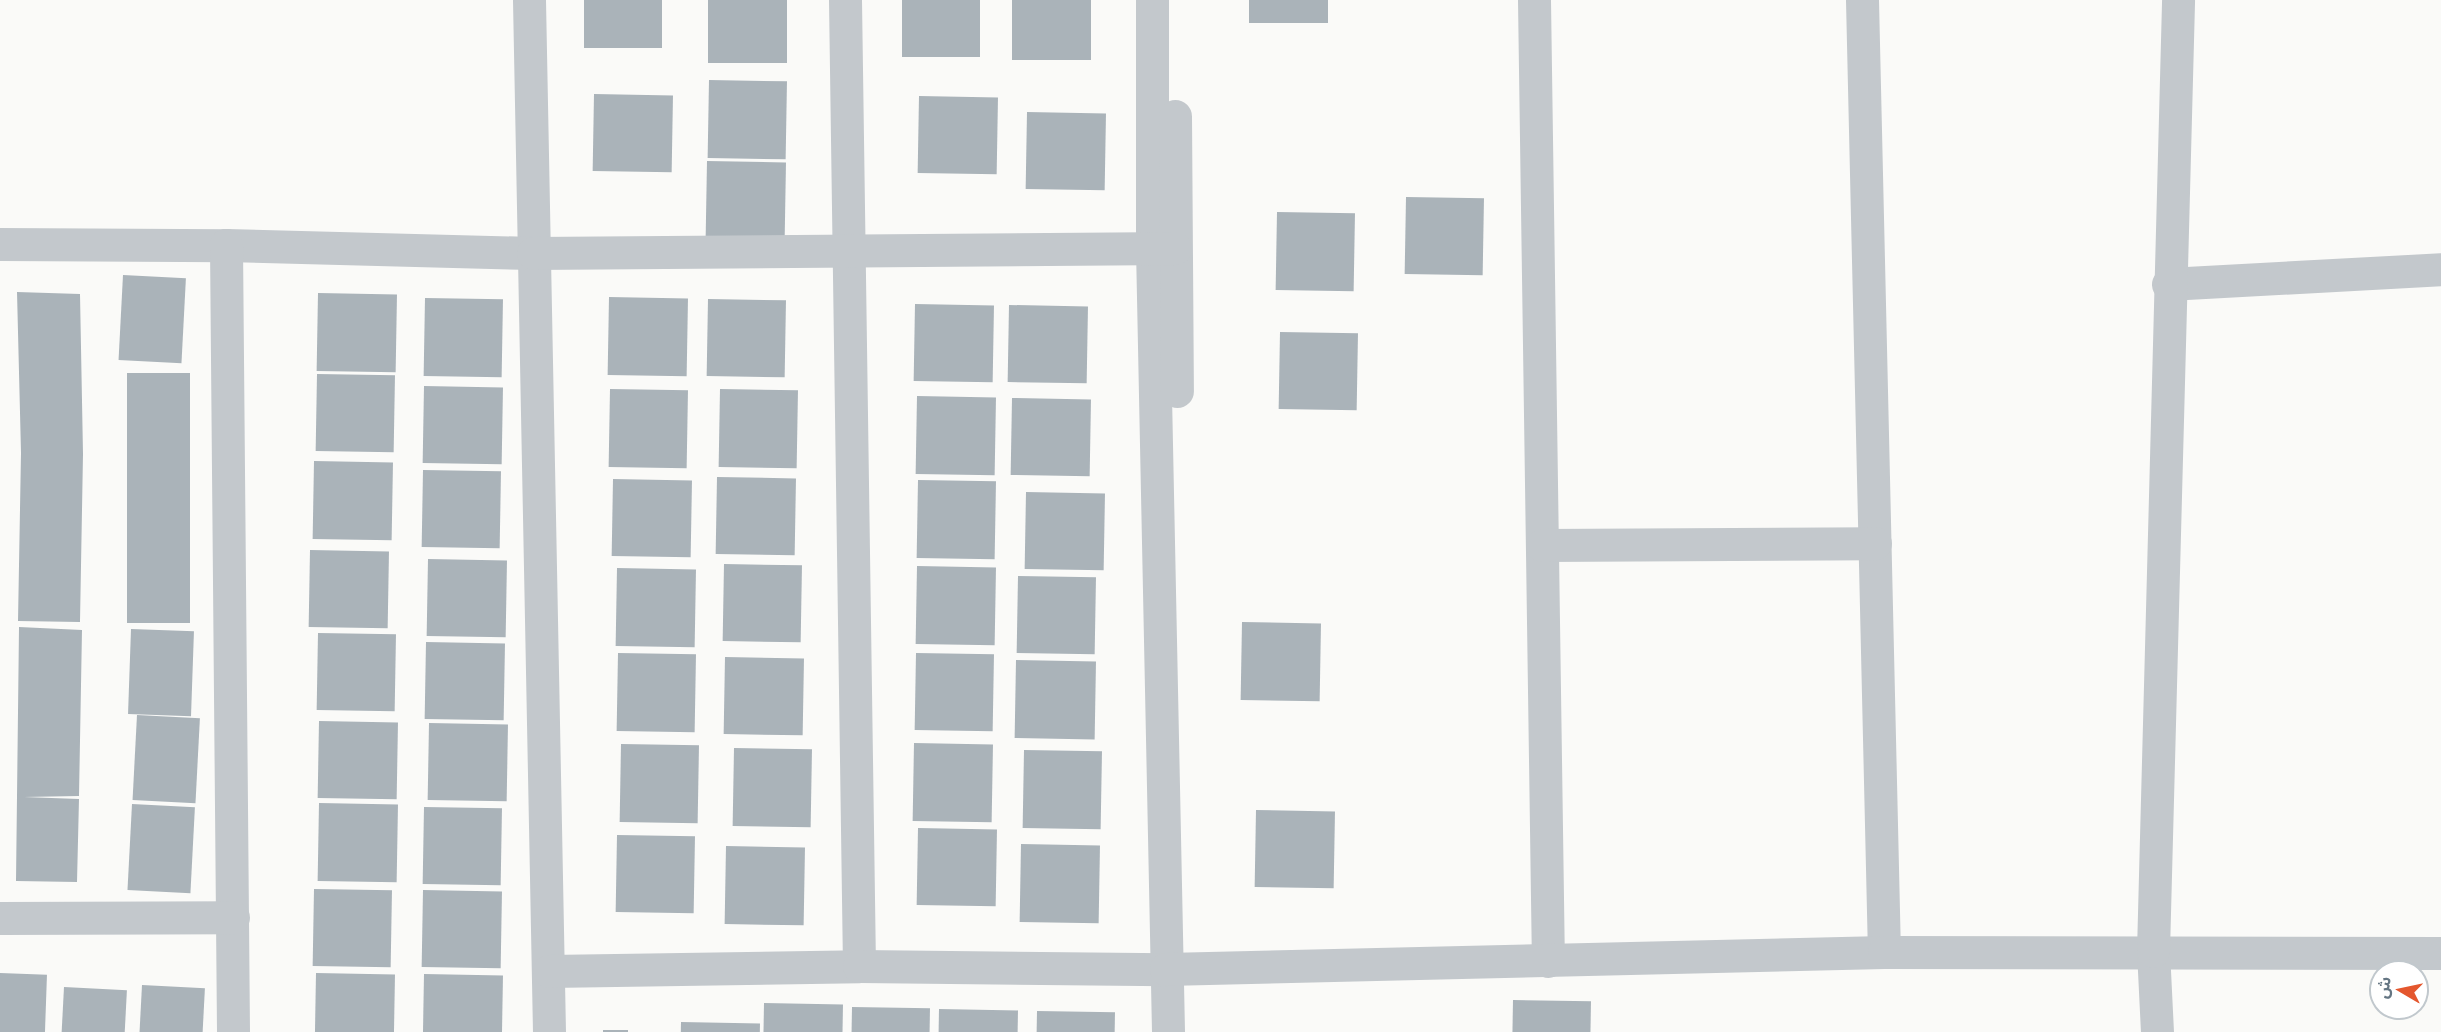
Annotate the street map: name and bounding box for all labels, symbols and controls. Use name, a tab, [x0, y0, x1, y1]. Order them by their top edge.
north arrow	[2369, 960, 2429, 1020]
text: ش	[2370, 975, 2397, 1000]

